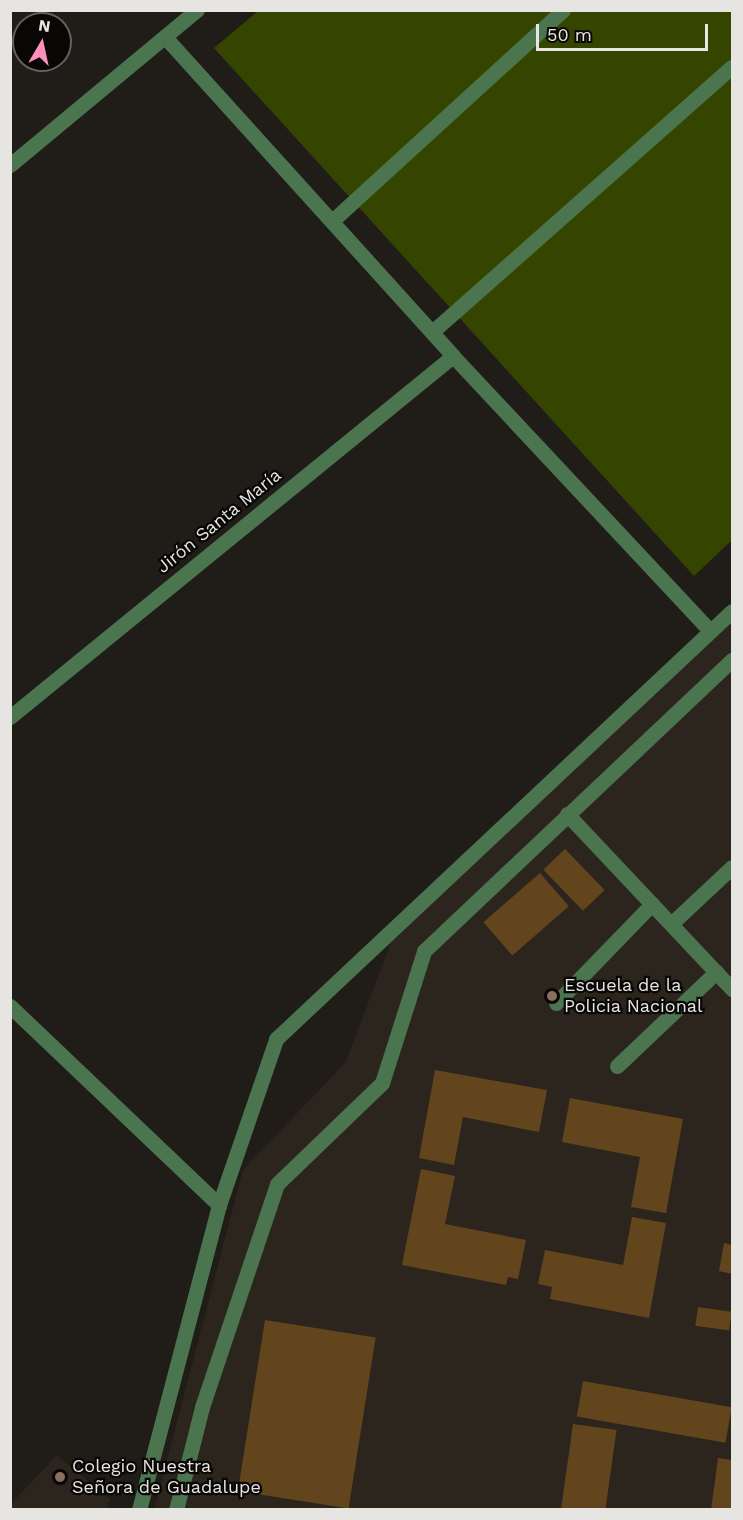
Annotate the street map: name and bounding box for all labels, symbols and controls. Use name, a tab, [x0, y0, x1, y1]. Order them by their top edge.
north arrow	[12, 12, 72, 72]
scale bar	[539, 12, 712, 50]
text: N	[37, 15, 52, 36]
text: 50 m	[547, 24, 592, 45]
street label: Jirón Santa María	[152, 464, 286, 578]
place label: Escuela de la Policia Nacional	[564, 975, 703, 1018]
marker: Escuela de la Policia Nacional	[545, 989, 559, 1003]
place label: Colegio Nuestra Señora de Guadalupe	[72, 1456, 261, 1498]
marker: Colegio Nuestra Señora de Guadalupe	[53, 1470, 67, 1484]

